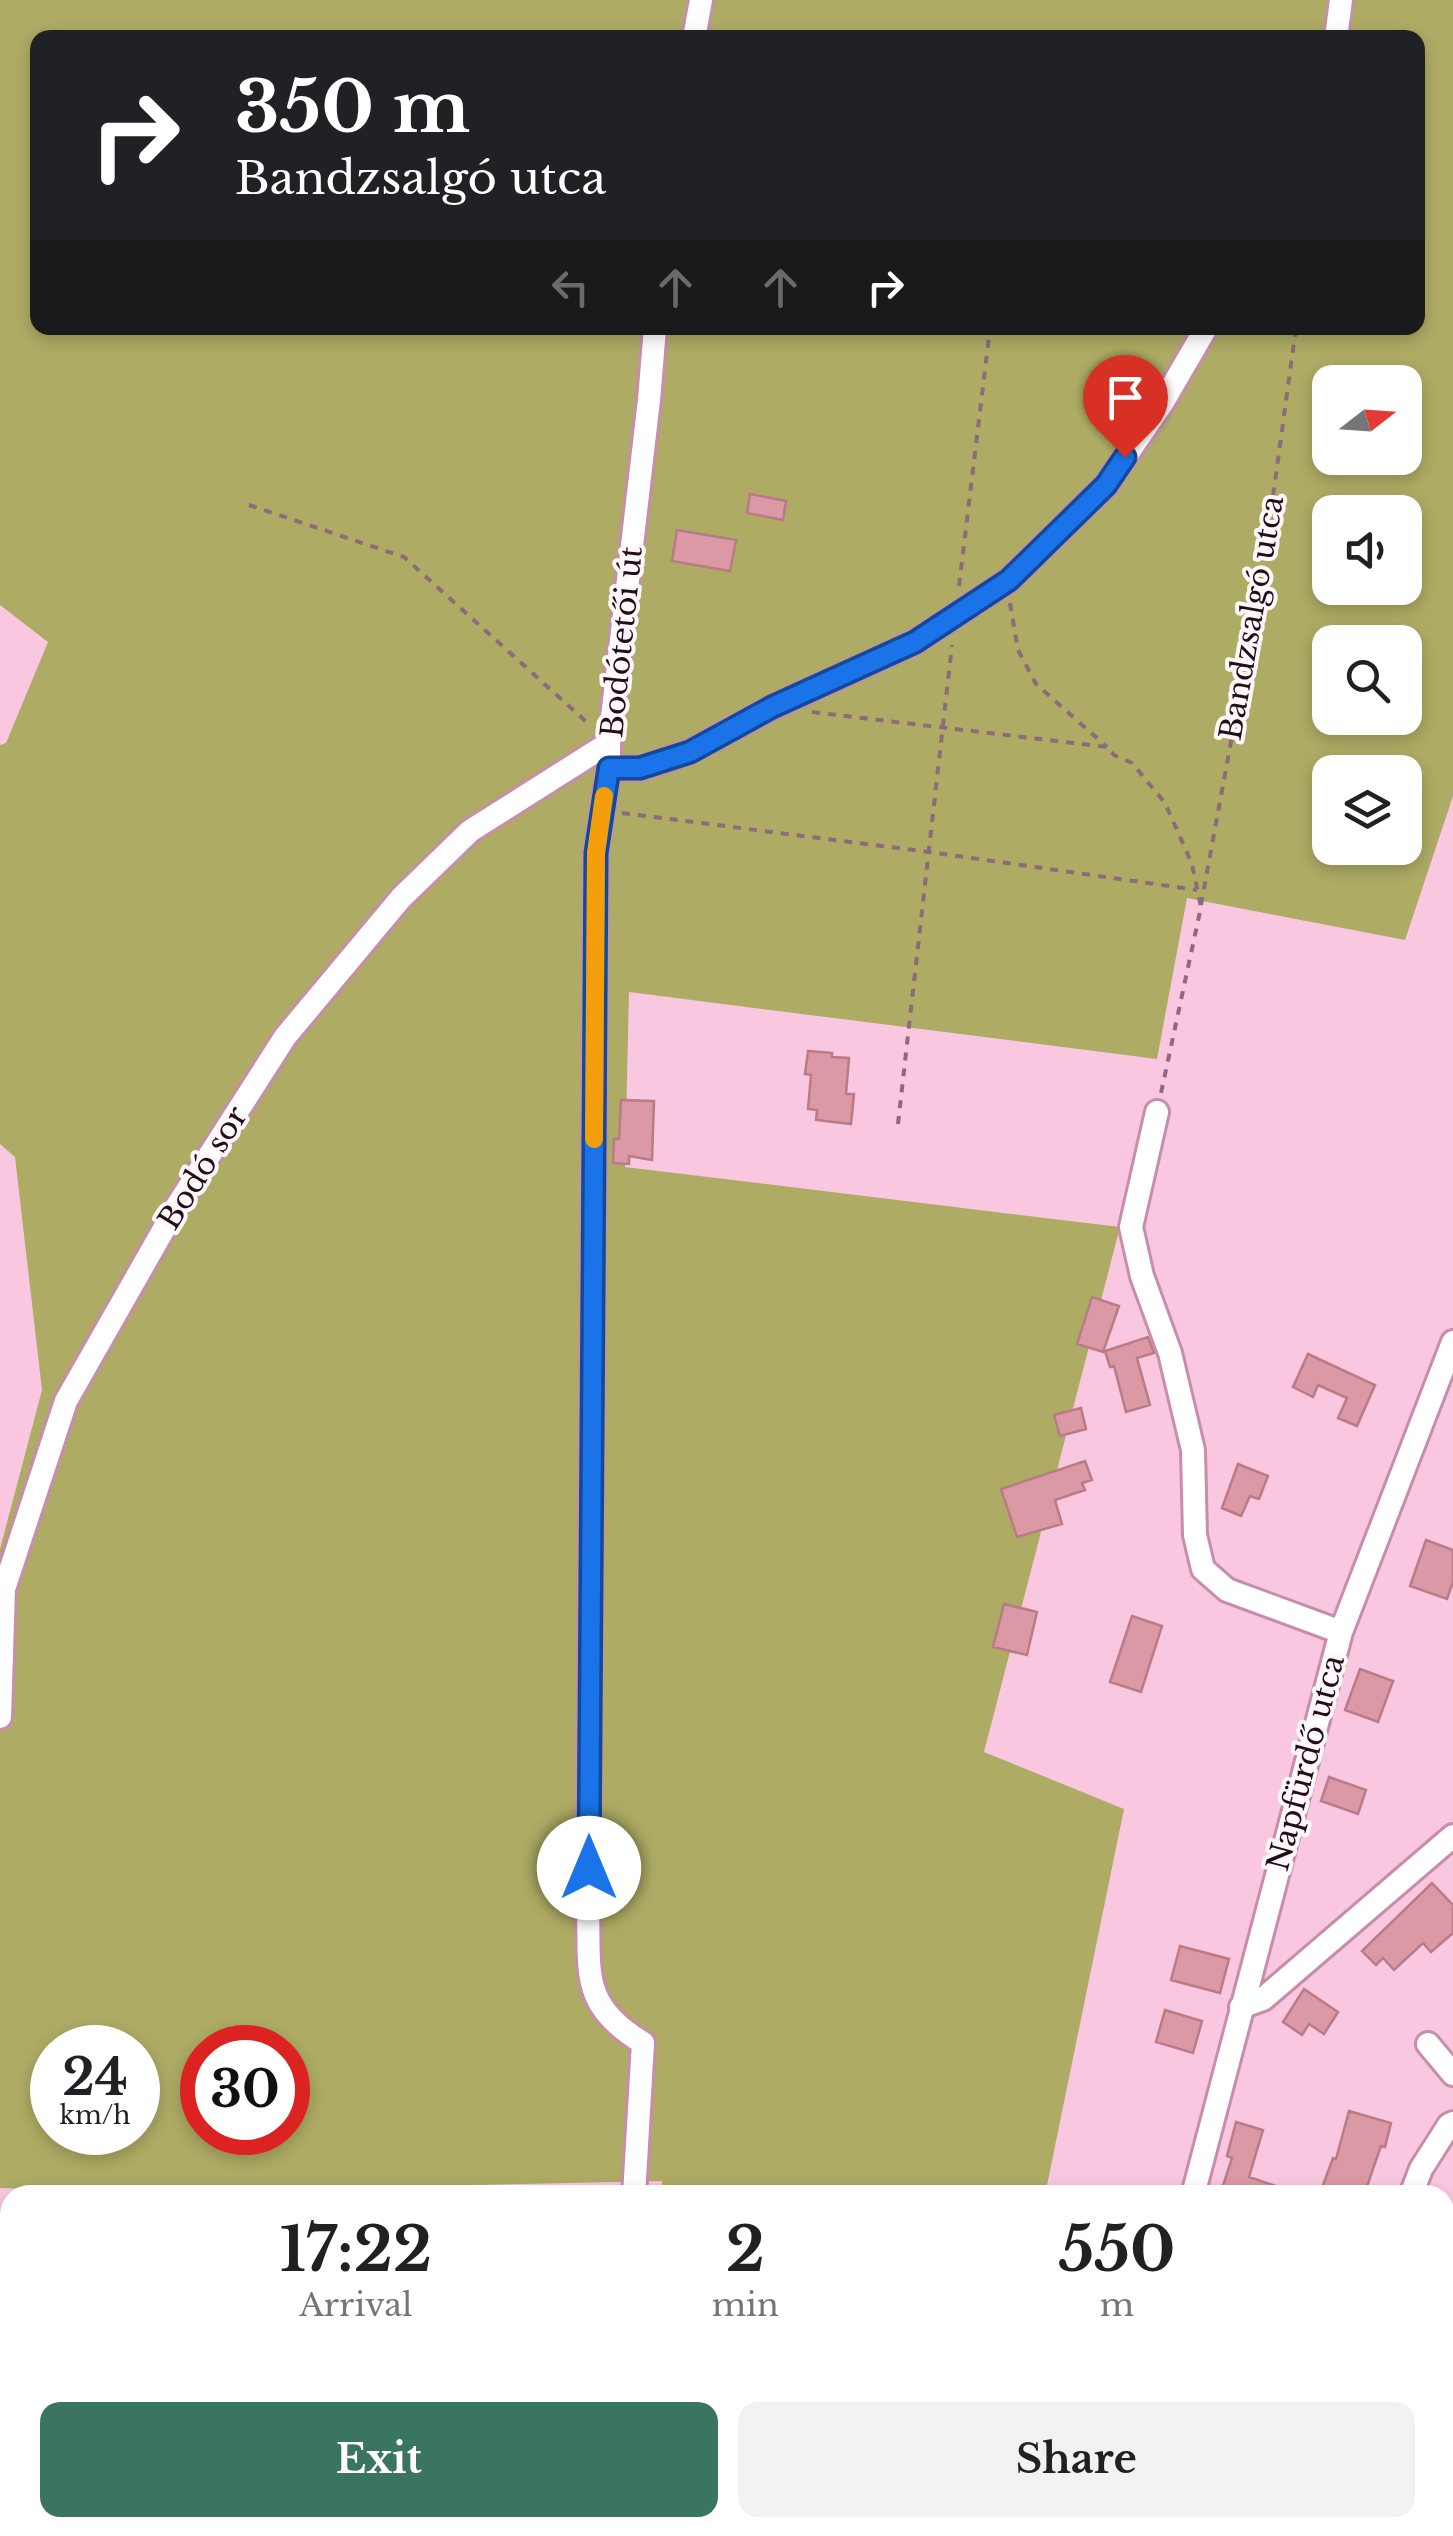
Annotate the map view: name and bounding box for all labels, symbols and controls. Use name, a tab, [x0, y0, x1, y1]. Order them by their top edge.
text: 350 m	[235, 64, 470, 151]
icon: right	[70, 70, 200, 200]
text: Bandzsalgó utca	[235, 150, 606, 206]
icon: left	[543, 260, 598, 315]
icon: ahead	[648, 260, 703, 315]
icon: ahead	[753, 260, 808, 315]
icon: right	[858, 260, 913, 315]
pin	[1083, 355, 1168, 458]
north arrow	[1312, 365, 1422, 475]
map controls	[1312, 365, 1422, 865]
icon: arrive	[1098, 370, 1153, 425]
street label: Bandzsalgó utca	[1212, 492, 1291, 743]
button: sound	[1312, 495, 1422, 605]
street label: Bodótetői út	[593, 544, 650, 739]
button: search	[1312, 625, 1422, 735]
button: layers	[1312, 755, 1422, 865]
street label: Bodó sor	[150, 1099, 255, 1236]
street label: Napfürdő utca	[1259, 1650, 1352, 1875]
position arrow	[537, 1816, 641, 1920]
speed limit sign: 30	[180, 2025, 310, 2155]
text: 24	[62, 2046, 128, 2109]
text: km/h	[60, 2100, 130, 2131]
text: 17:22	[280, 2213, 432, 2287]
text: 2	[726, 2213, 765, 2287]
text: 550	[1059, 2213, 1175, 2287]
text: Arrival	[299, 2285, 412, 2325]
text: min	[712, 2285, 779, 2325]
text: m	[1100, 2285, 1134, 2325]
button: Exit	[40, 2402, 718, 2517]
button: Share	[738, 2402, 1415, 2517]

